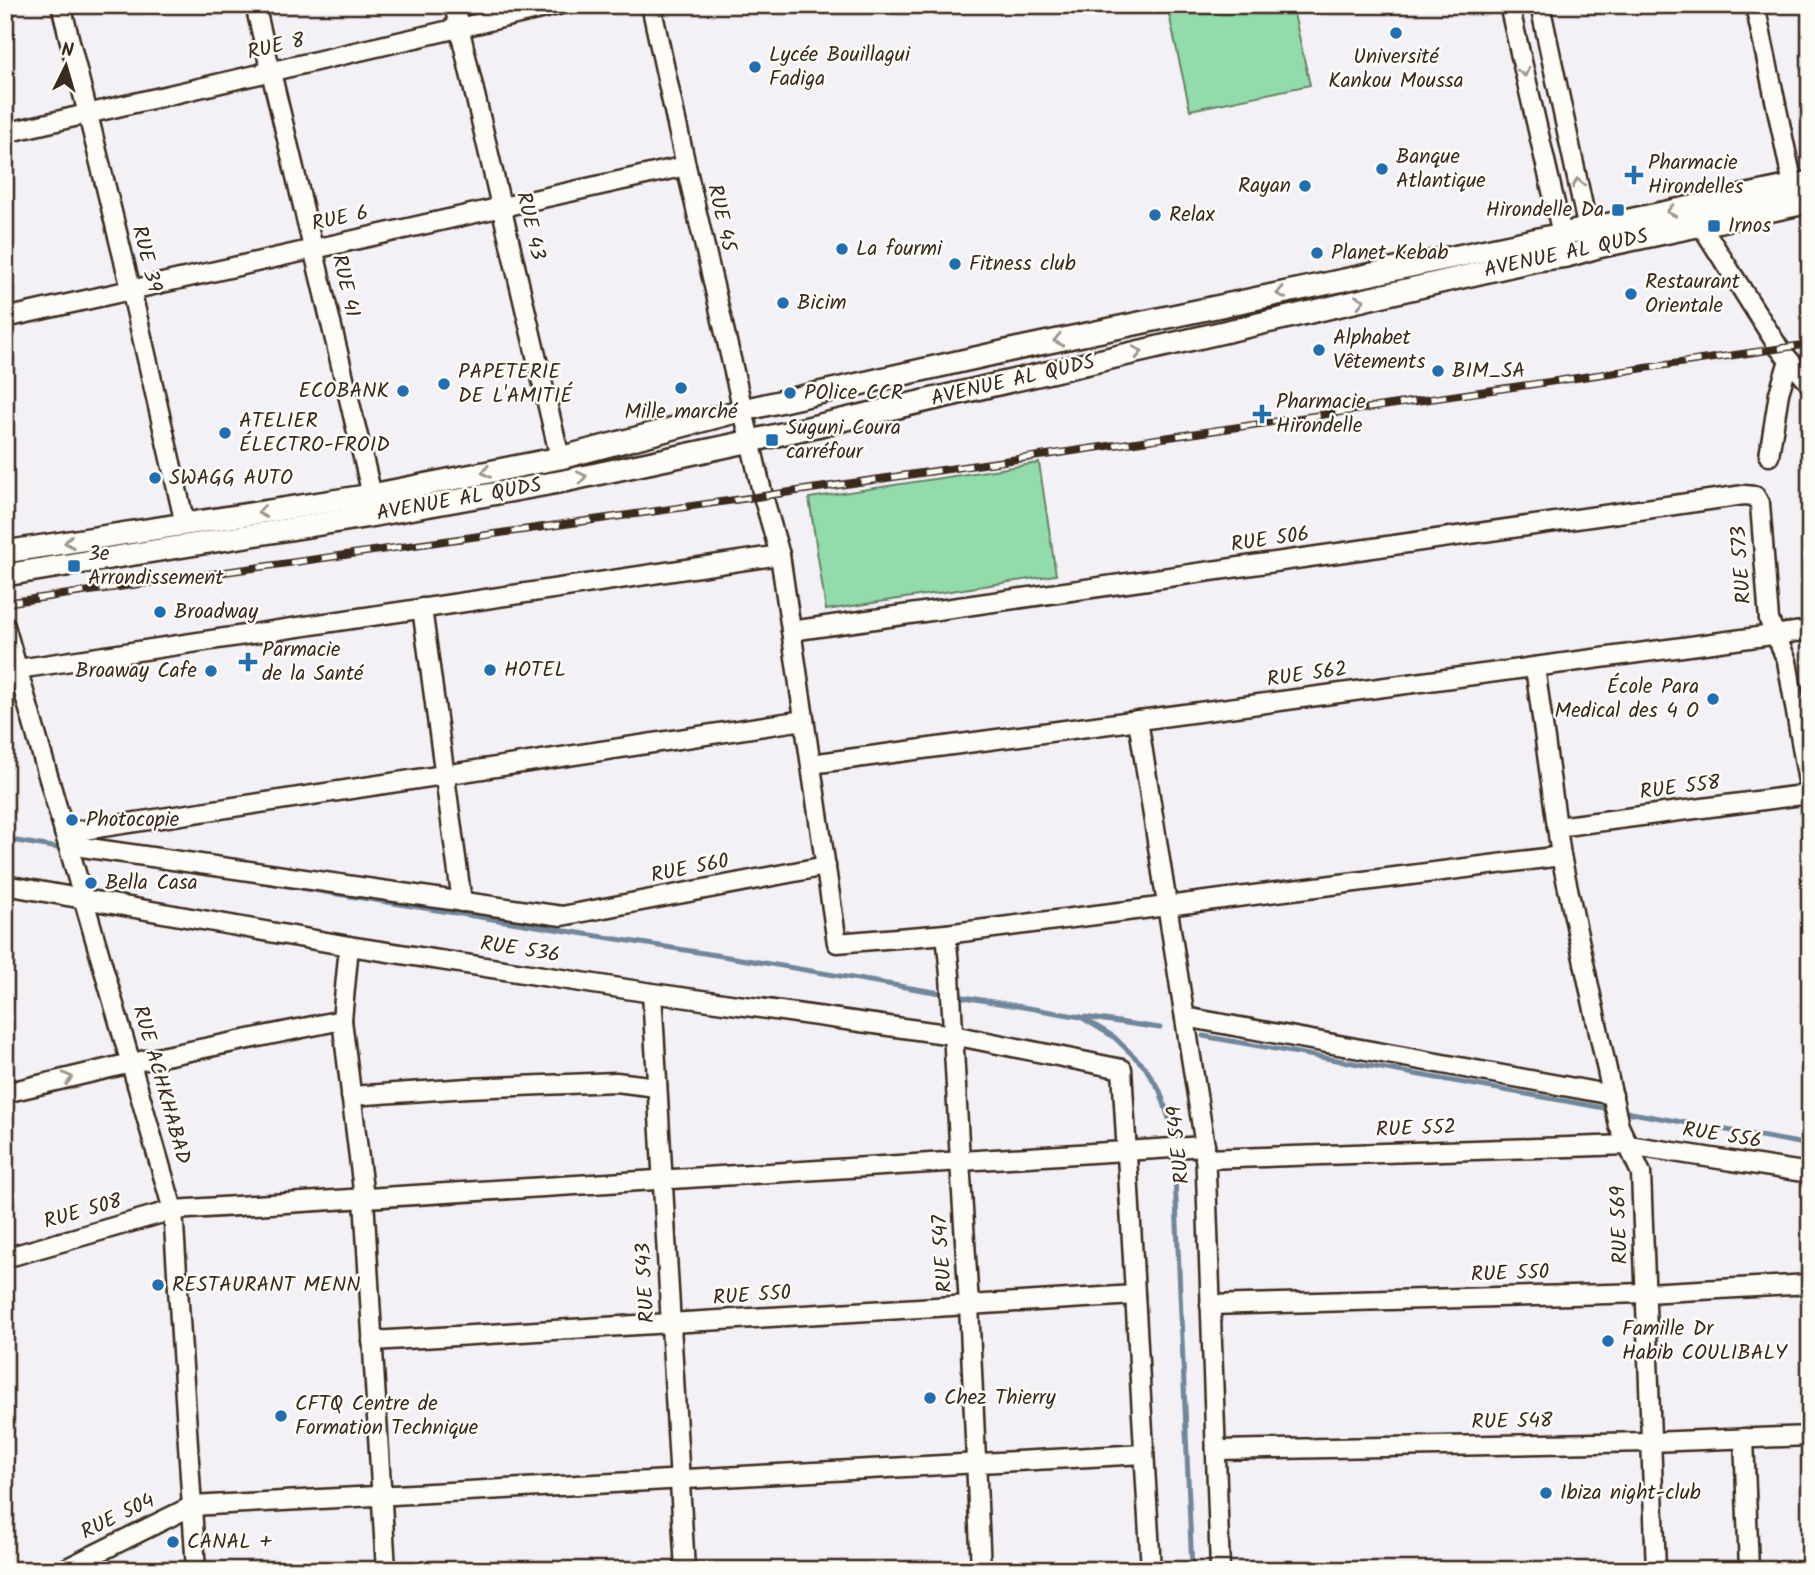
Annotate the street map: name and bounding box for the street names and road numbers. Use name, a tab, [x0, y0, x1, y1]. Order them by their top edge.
street label: RUE 8	[244, 24, 308, 70]
street label: RUE 45	[697, 181, 745, 257]
street label: RUE 43	[506, 189, 554, 263]
street label: RUE 6	[309, 197, 371, 241]
street label: AVENUE AL QUDS	[1481, 220, 1651, 288]
street label: RUE 39	[122, 222, 170, 296]
street label: RUE 41	[322, 251, 368, 321]
street label: AVENUE AL QUDS	[928, 346, 1098, 416]
street label: AVENUE AL QUDS	[374, 469, 544, 531]
street label: RUE 506	[1229, 518, 1311, 562]
street label: RUE 573	[1723, 525, 1761, 605]
street label: RUE 562	[1265, 653, 1349, 697]
street label: RUE 558	[1638, 767, 1722, 809]
street label: RUE 560	[648, 845, 732, 893]
street label: RUE 536	[478, 927, 562, 973]
street label: RUE ACHKHABAD	[123, 1002, 199, 1168]
street label: RUE 549	[1158, 1104, 1200, 1186]
street label: RUE 552	[1375, 1111, 1457, 1147]
street label: RUE 556	[1680, 1113, 1764, 1159]
street label: RUE 508	[40, 1185, 126, 1239]
street label: RUE 569	[1602, 1185, 1638, 1265]
street label: RUE 547	[924, 1213, 962, 1294]
street label: RUE 543	[627, 1242, 665, 1324]
street label: RUE 550	[1470, 1256, 1550, 1292]
street label: RUE 550	[712, 1277, 792, 1315]
street label: RUE 548	[1471, 1405, 1553, 1439]
street label: RUE 504	[75, 1485, 161, 1549]

